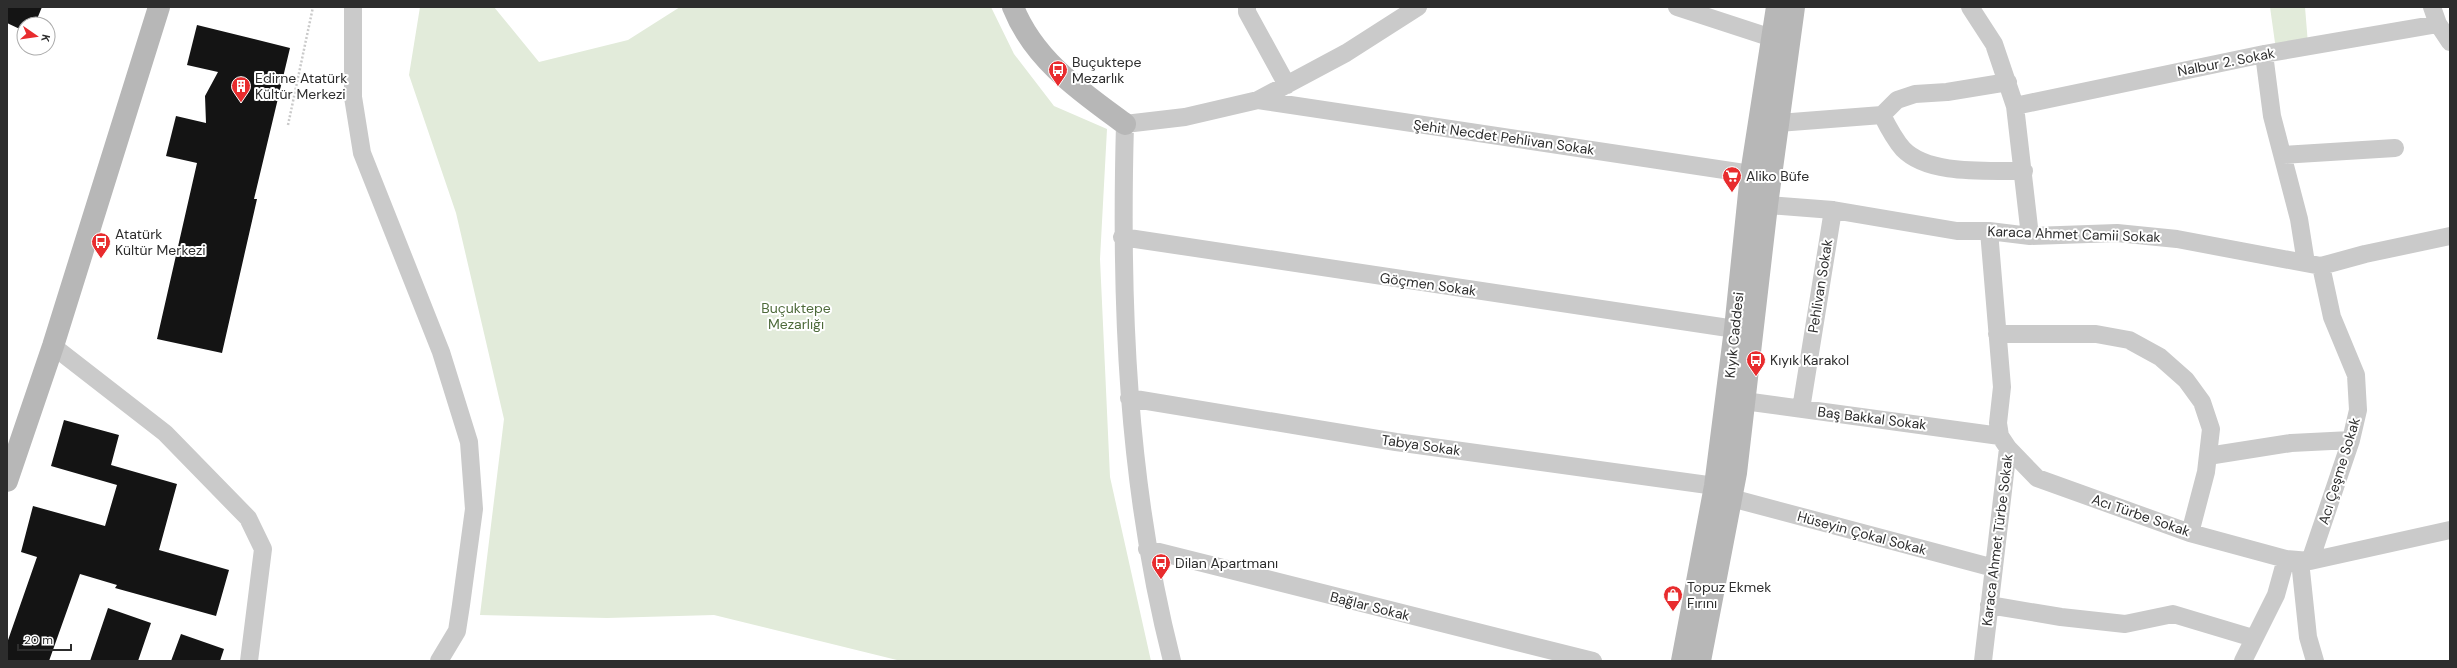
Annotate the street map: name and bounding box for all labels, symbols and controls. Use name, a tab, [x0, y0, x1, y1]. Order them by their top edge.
north arrow	[16, 16, 56, 56]
text: K	[38, 33, 53, 43]
street label: Nalbur 2. Sokak	[2176, 44, 2276, 80]
place label: Buçuktepe Mezarlık	[1072, 53, 1142, 87]
bus stop icon: Buçuktepe Mezarlık	[1047, 59, 1069, 87]
place label: Edirne Atatürk Kültür Merkezi	[255, 69, 347, 103]
building icon: Edirne Atatürk Kültür Merkezi	[230, 75, 252, 103]
street label: Şehit Necdet Pehlivan Sokak	[1412, 115, 1596, 159]
supermarket icon: Aliko Büfe	[1721, 165, 1743, 193]
place label: Aliko Büfe	[1746, 167, 1809, 185]
street label: Karaca Ahmet Camii Sokak	[1987, 222, 2161, 246]
place label: Atatürk Kültür Merkezi	[115, 225, 206, 259]
bus stop icon: Atatürk Kültür Merkezi	[90, 231, 112, 259]
street label: Pehlivan Sokak	[1804, 238, 1836, 334]
street label: Göçmen Sokak	[1379, 268, 1477, 300]
street label: Kıyık Caddesi	[1721, 291, 1747, 379]
park label: Buçuktepe Mezarlığı	[761, 299, 831, 333]
bus stop icon: Kıyık Karakol	[1745, 349, 1767, 377]
place label: Kıyık Karakol	[1770, 351, 1849, 369]
street label: Baş Bakkal Sokak	[1817, 402, 1927, 434]
street label: Acı Çeşme Sokak	[2314, 415, 2364, 527]
street label: Tabya Sokak	[1380, 431, 1462, 459]
street label: Karaca Ahmet Türbe Sokak	[1978, 453, 2016, 627]
street label: Acı Türbe Sokak	[2090, 490, 2192, 540]
street label: Hüseyin Çokal Sokak	[1795, 507, 1929, 559]
bus stop icon: Dilan Apartmanı	[1150, 552, 1172, 580]
place label: Dilan Apartmanı	[1175, 554, 1278, 572]
place label: Topuz Ekmek Fırını	[1687, 578, 1771, 612]
shop icon: Topuz Ekmek Fırını	[1662, 584, 1684, 612]
street label: Bağlar Sokak	[1328, 587, 1412, 625]
scale bar	[18, 626, 71, 652]
text: 20 m	[24, 632, 53, 648]

